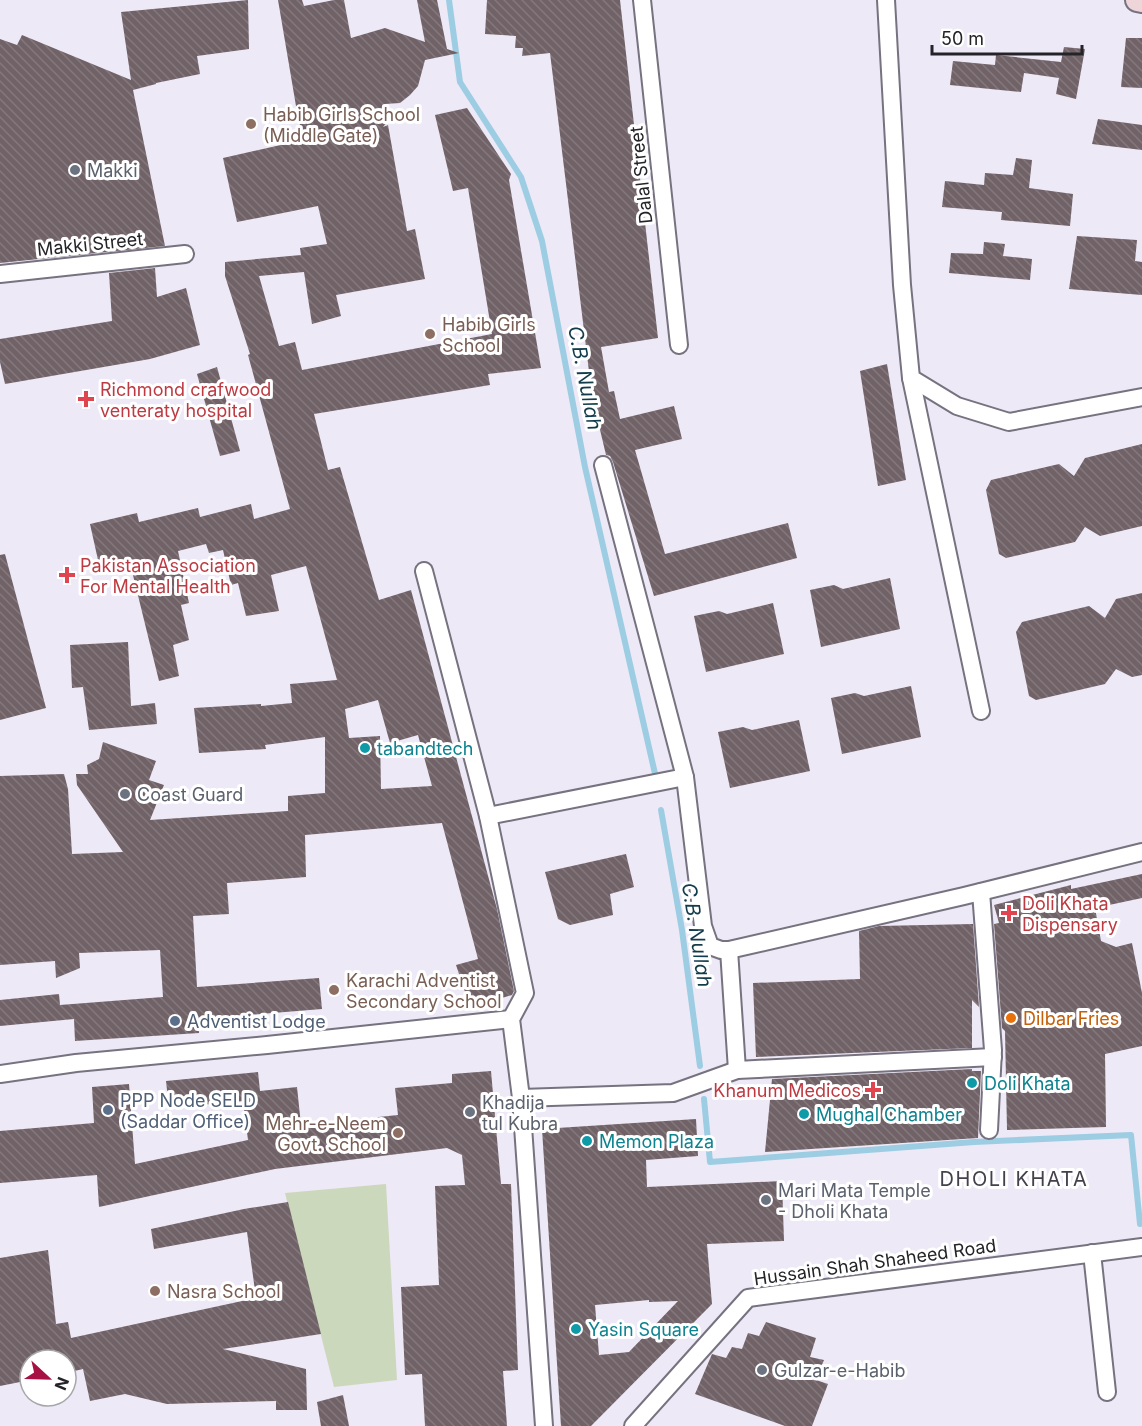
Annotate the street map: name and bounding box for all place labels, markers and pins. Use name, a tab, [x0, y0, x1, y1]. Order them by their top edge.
place label: Habib Girls School (Middle Gate)	[263, 104, 420, 146]
marker: Habib Girls School (Middle Gate)	[244, 117, 258, 131]
place label: Makki	[87, 160, 137, 181]
marker: Makki	[68, 163, 82, 177]
place label: Habib Girls School	[442, 314, 536, 356]
marker: Habib Girls School	[423, 327, 437, 341]
place label: Richmond crafwood venteraty hospital	[100, 379, 271, 421]
marker: Richmond crafwood venteraty hospital	[77, 390, 95, 408]
place label: Pakistan Association For Mental Health	[80, 555, 256, 597]
marker: Pakistan Association For Mental Health	[58, 566, 76, 584]
place label: tabandtech	[377, 738, 473, 759]
marker: tabandtech	[358, 741, 372, 755]
place label: Coast Guard	[137, 784, 243, 805]
marker: Coast Guard	[118, 787, 132, 801]
place label: Doli Khata Dispensary	[1022, 893, 1118, 935]
marker: Doli Khata Dispensary	[1000, 904, 1018, 922]
place label: Karachi Adventist Secondary School	[346, 970, 502, 1012]
marker: Karachi Adventist Secondary School	[327, 983, 341, 997]
place label: Dilbar Fries	[1023, 1008, 1119, 1029]
place label: Adventist Lodge	[187, 1011, 326, 1032]
marker: Dilbar Fries	[1004, 1011, 1018, 1025]
marker: Adventist Lodge	[168, 1014, 182, 1028]
place label: Doli Khata	[984, 1073, 1071, 1094]
marker: Doli Khata	[965, 1076, 979, 1090]
place label: Khanum Medicos	[713, 1080, 861, 1101]
marker: Khanum Medicos	[866, 1083, 880, 1097]
place label: PPP Node SELD (Saddar Office)	[120, 1090, 256, 1132]
place label: Khadija tul Kubra	[482, 1092, 558, 1134]
marker: PPP Node SELD (Saddar Office)	[101, 1103, 115, 1117]
place label: Mughal Chamber	[816, 1104, 962, 1125]
marker: Khadija tul Kubra	[463, 1105, 477, 1119]
marker: Mughal Chamber	[797, 1107, 811, 1121]
place label: Mehr-e-Neem Govt. School	[265, 1113, 386, 1155]
marker: Mehr-e-Neem Govt. School	[391, 1126, 405, 1140]
place label: Memon Plaza	[599, 1131, 714, 1152]
marker: Memon Plaza	[580, 1134, 594, 1148]
place label: Mari Mata Temple - Dholi Khata	[778, 1180, 931, 1222]
marker: Mari Mata Temple - Dholi Khata	[759, 1193, 773, 1207]
place label: Nasra School	[167, 1281, 281, 1302]
marker: Nasra School	[148, 1284, 162, 1298]
place label: Yasin Square	[588, 1319, 699, 1340]
marker: Yasin Square	[569, 1322, 583, 1336]
place label: Gulzar-e-Habib	[774, 1360, 905, 1381]
marker: Gulzar-e-Habib	[755, 1363, 769, 1377]

